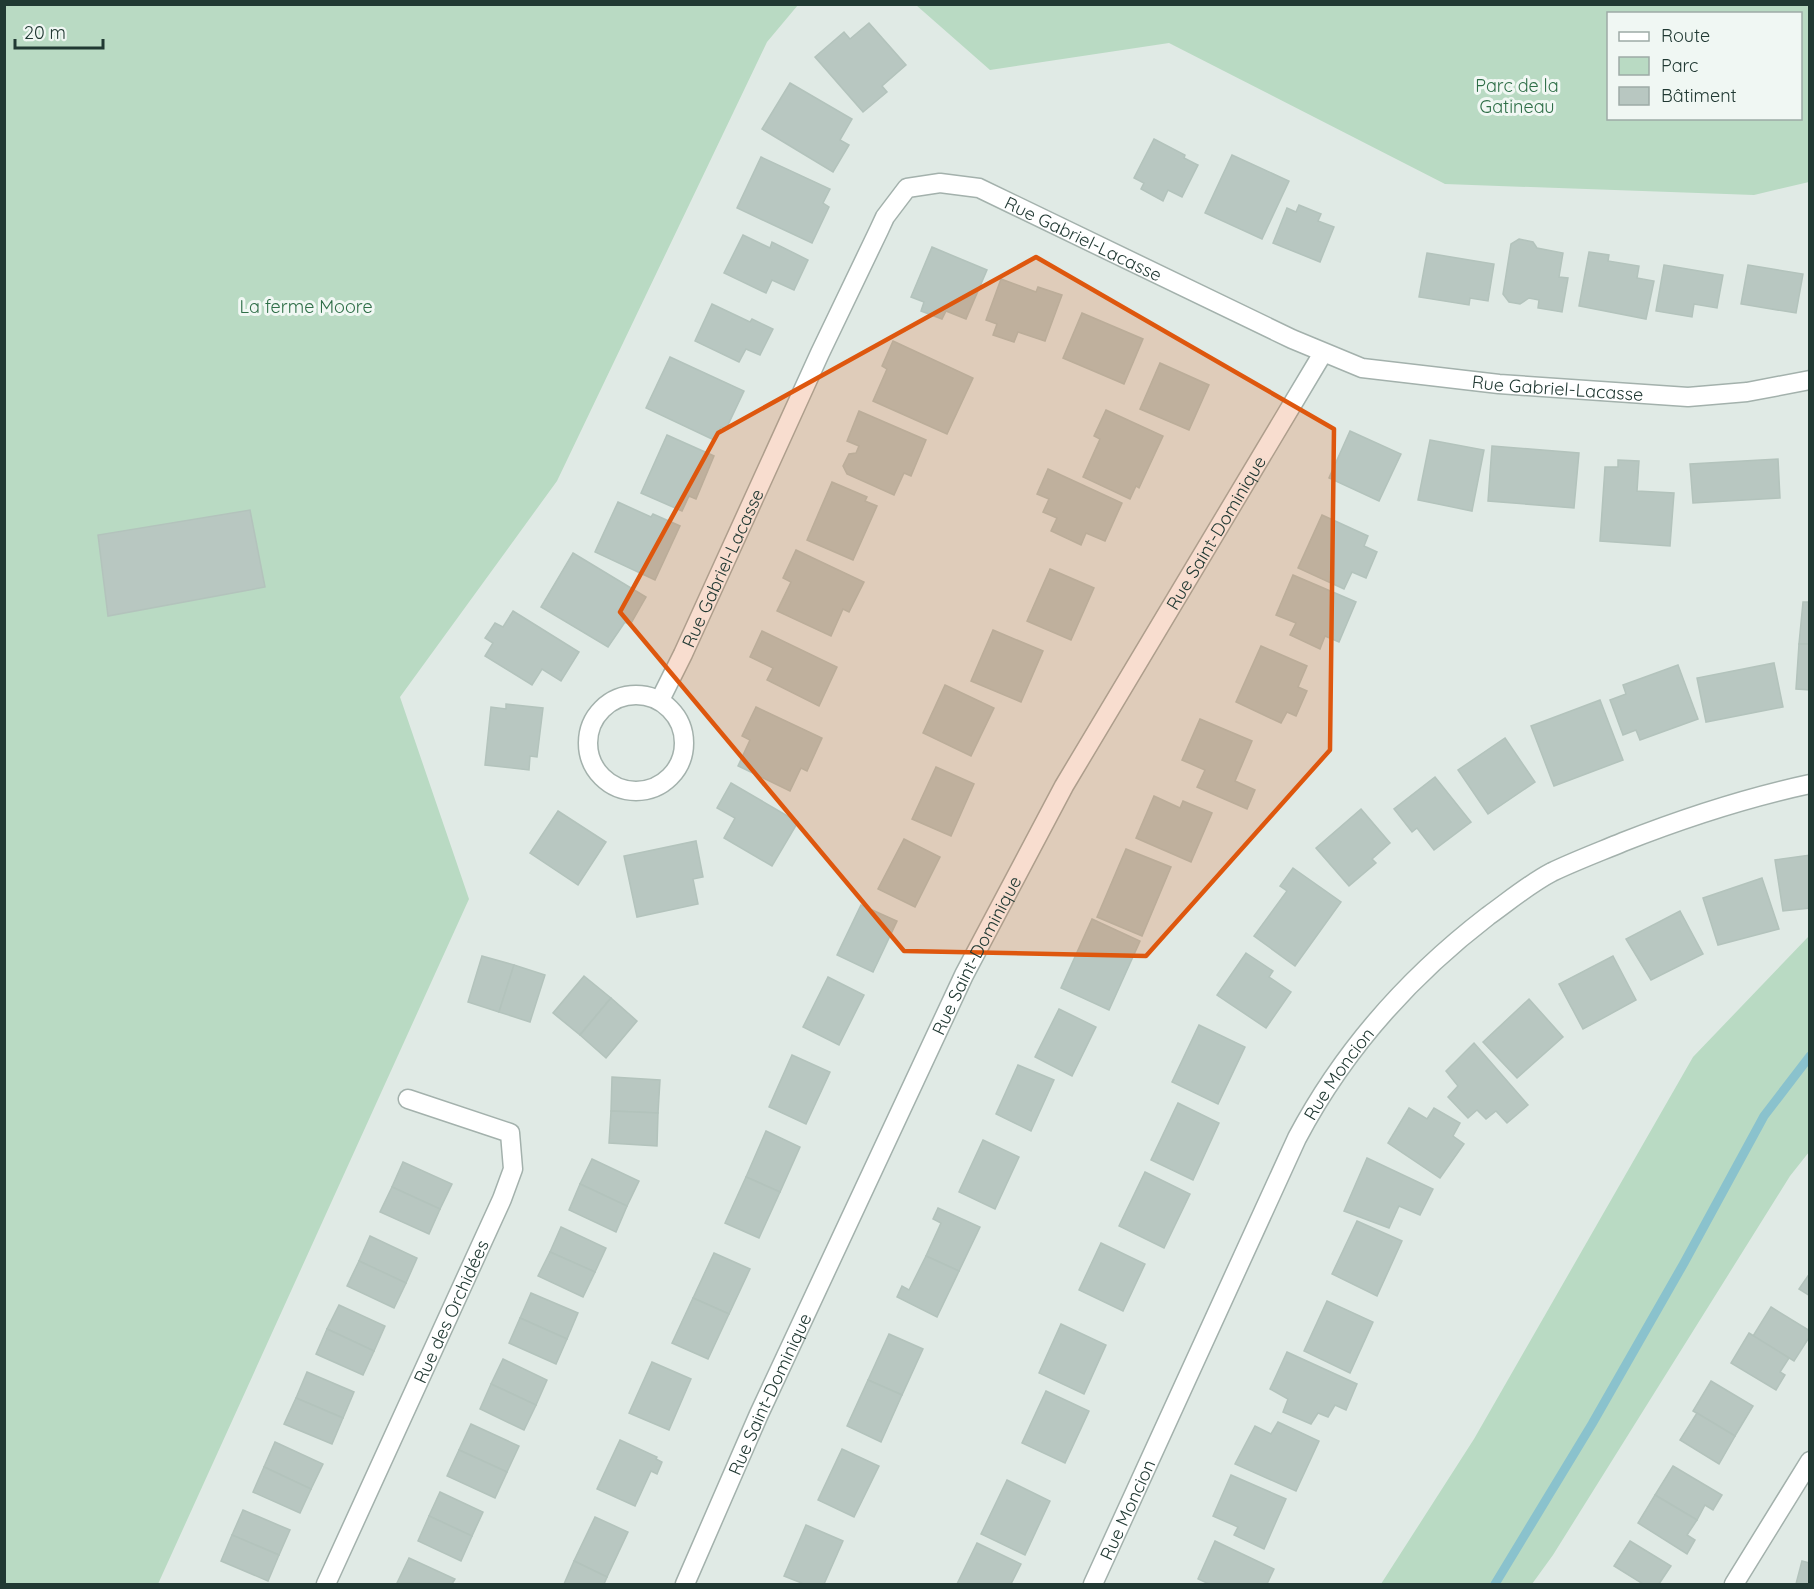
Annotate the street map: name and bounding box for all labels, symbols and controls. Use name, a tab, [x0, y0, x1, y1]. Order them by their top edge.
scale bar	[15, 12, 104, 50]
legend	[1607, 12, 1802, 120]
text: 20 m	[24, 21, 66, 44]
text: Route	[1661, 24, 1710, 47]
text: Parc	[1661, 54, 1698, 77]
park label: Parc de la Gatineau	[1475, 74, 1559, 118]
text: Bâtiment	[1661, 84, 1737, 107]
street label: Rue Gabriel-Lacasse	[1001, 191, 1166, 286]
park label: La ferme Moore	[239, 295, 373, 318]
street label: Rue Gabriel-Lacasse	[1471, 369, 1644, 405]
street label: Rue Saint-Dominique	[1161, 451, 1270, 614]
street label: Rue Gabriel-Lacasse	[676, 485, 768, 651]
street label: Rue Saint-Dominique	[926, 872, 1026, 1038]
street label: Rue Moncion	[1298, 1023, 1378, 1124]
street label: Rue des Orchidées	[408, 1236, 493, 1387]
street label: Rue Saint-Dominique	[722, 1309, 816, 1478]
street label: Rue Moncion	[1094, 1456, 1160, 1563]

